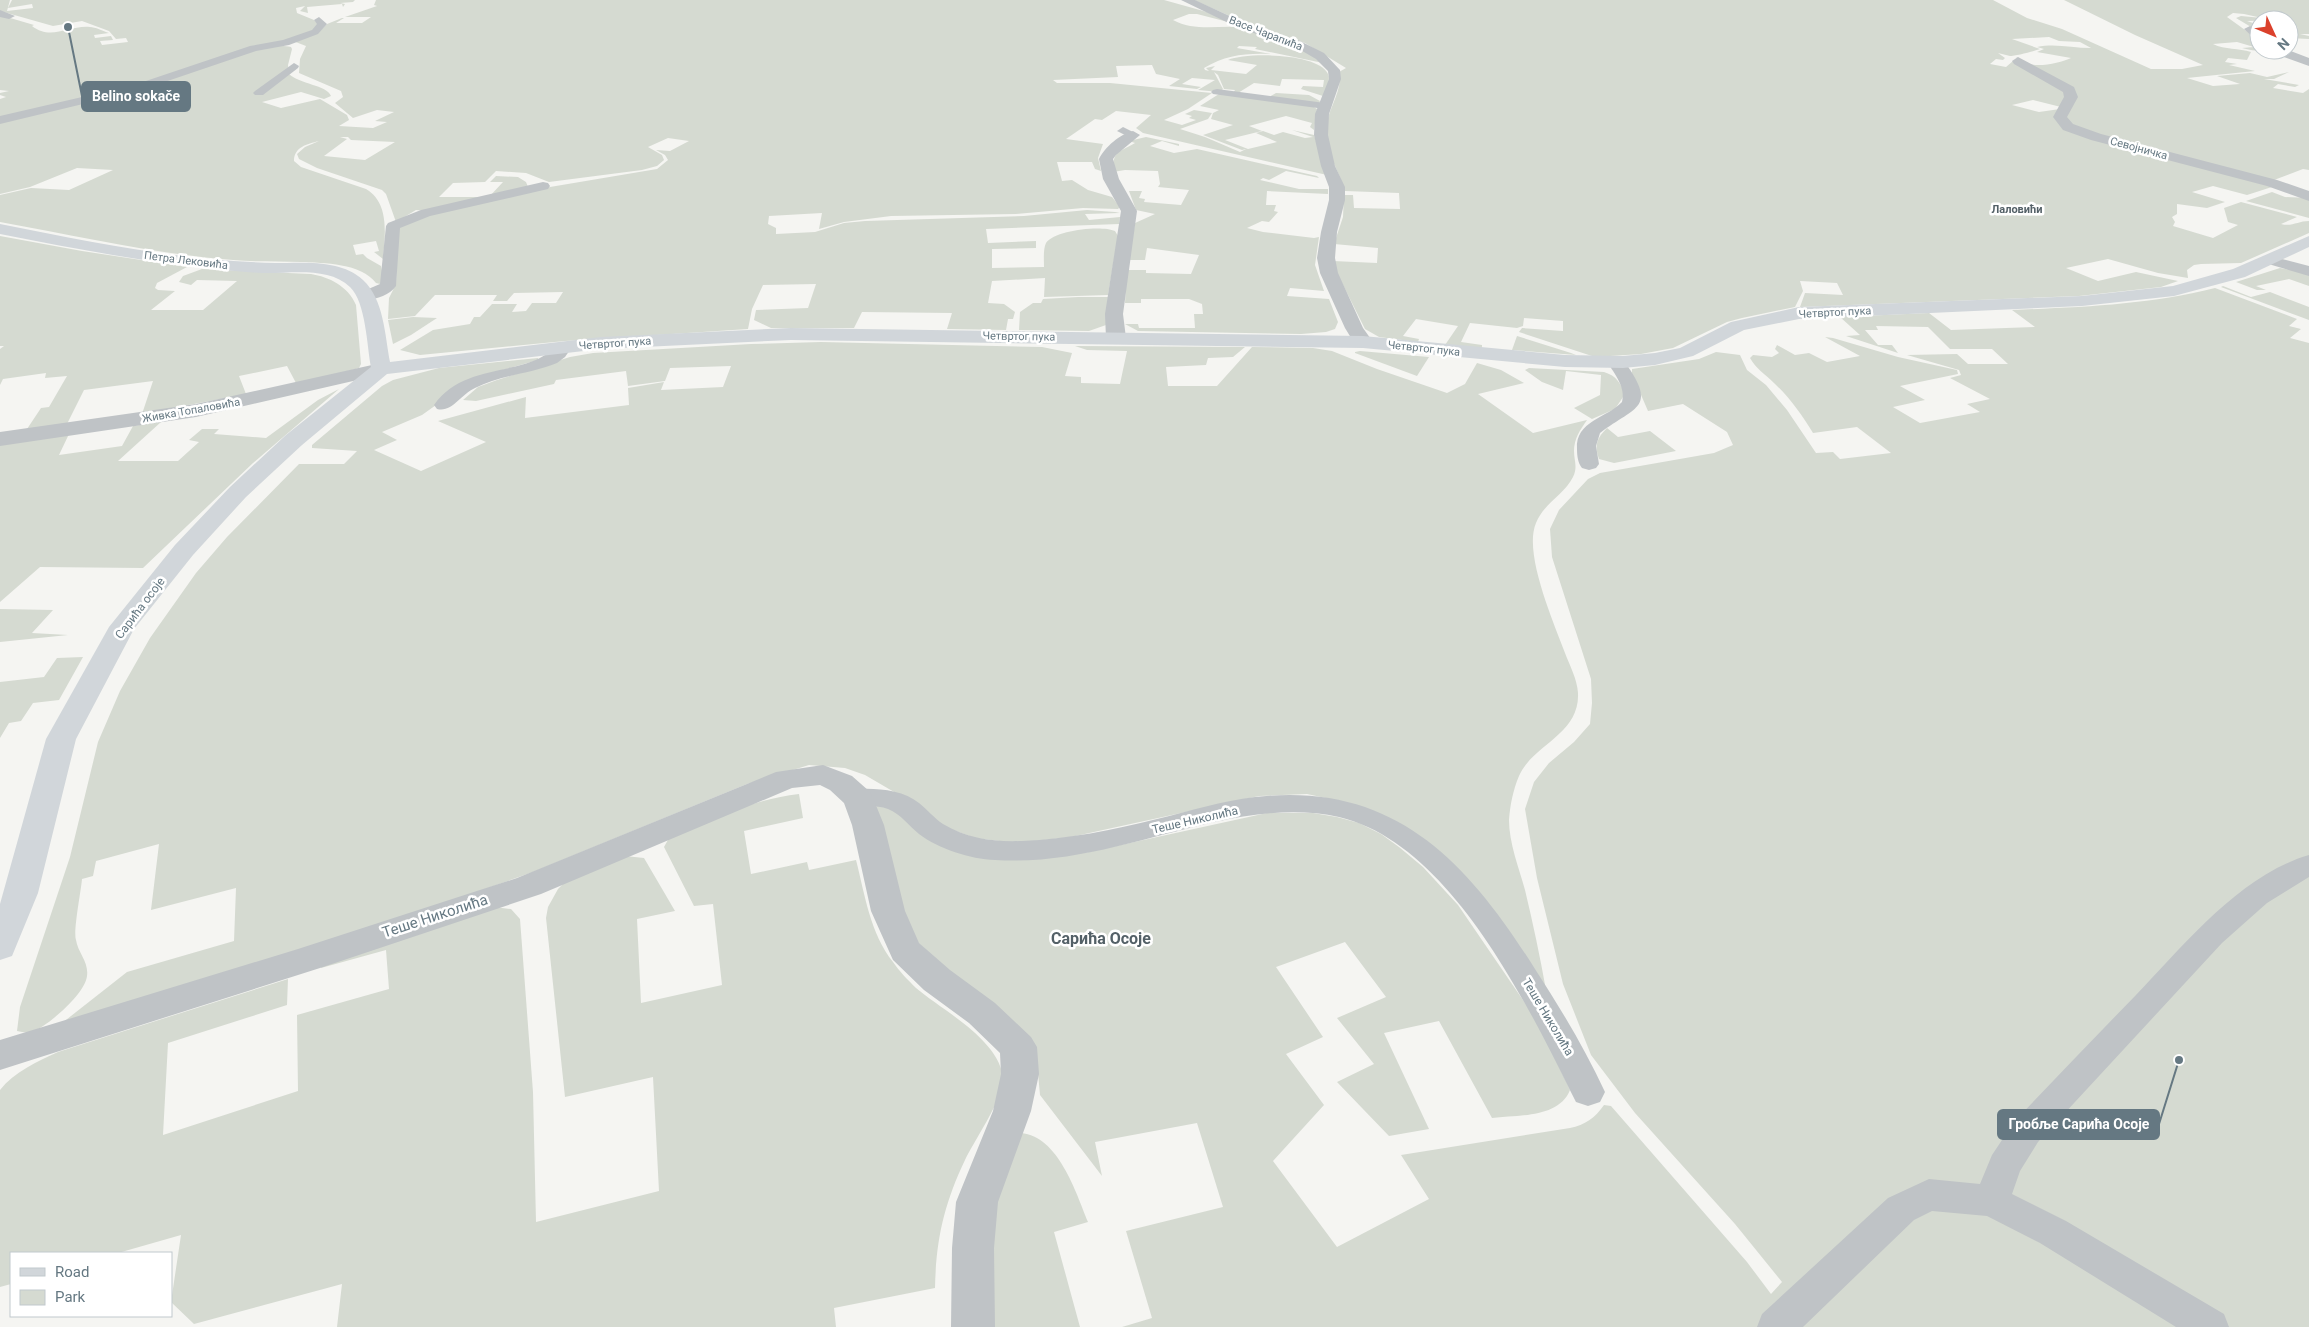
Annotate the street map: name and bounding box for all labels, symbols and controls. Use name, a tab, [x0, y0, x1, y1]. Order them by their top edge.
north arrow	[2249, 10, 2299, 60]
street label: Васе Чарапића	[1227, 13, 1304, 53]
text: N	[2274, 35, 2293, 53]
callout: Belino sokače	[82, 82, 190, 111]
text: Belino sokače	[92, 88, 180, 104]
street label: Севојничка	[2109, 135, 2169, 162]
district label: Лаловићи	[1992, 203, 2042, 216]
street label: Петра Лековића	[143, 249, 229, 272]
street label: Четвртог пука	[1798, 304, 1872, 321]
street label: Четвртог пука	[982, 329, 1056, 344]
street label: Четвртог пука	[578, 334, 652, 353]
street label: Четвртог пука	[1387, 338, 1461, 359]
street label: Живка Топаловића	[141, 395, 241, 426]
street label: Сарића осоје	[112, 574, 168, 642]
street label: Теше Николића	[1151, 803, 1239, 837]
street label: Теше Николића	[380, 890, 490, 942]
district label: Сарића Осоје	[1051, 929, 1151, 948]
street label: Теше Николића	[1519, 976, 1577, 1058]
callout: Гробље Сарића Осоје	[1998, 1110, 2159, 1139]
text: Гробље Сарића Осоје	[2009, 1116, 2150, 1132]
legend	[10, 1252, 172, 1317]
text: Road	[55, 1263, 89, 1281]
text: Park	[55, 1288, 86, 1306]

